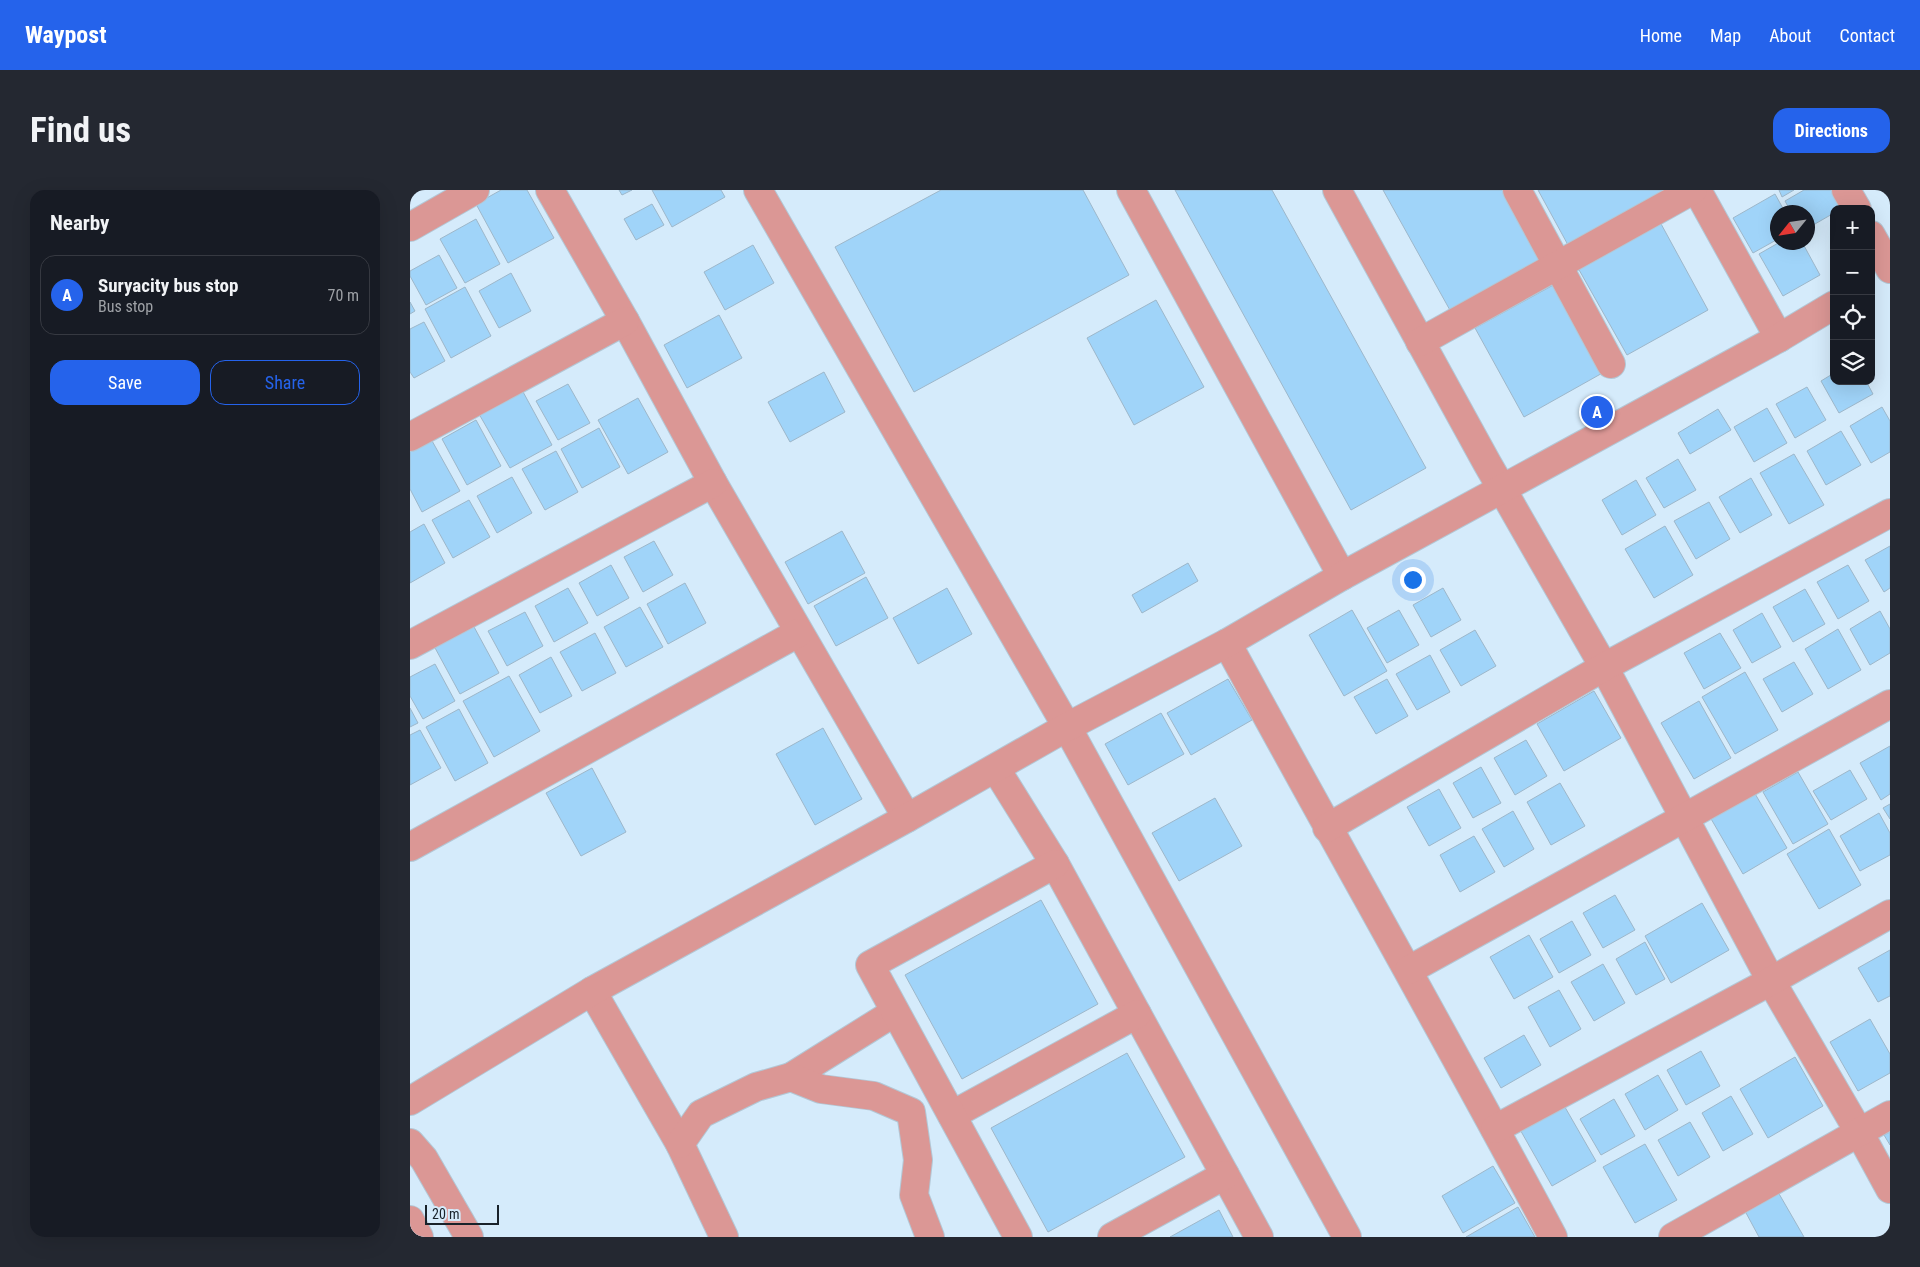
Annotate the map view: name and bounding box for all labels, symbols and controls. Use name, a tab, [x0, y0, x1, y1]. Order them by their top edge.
text: Waypost	[25, 21, 107, 49]
text: Home	[1640, 25, 1682, 46]
text: Map	[1710, 25, 1741, 46]
text: About	[1769, 25, 1811, 46]
text: Contact	[1839, 25, 1895, 46]
button: Directions	[1773, 108, 1890, 153]
text: Find us	[30, 110, 131, 151]
north arrow	[1770, 205, 1815, 250]
map controls	[1830, 205, 1875, 385]
button: +	[1830, 205, 1875, 250]
text: Nearby	[50, 211, 109, 235]
button: −	[1830, 250, 1875, 295]
text: Suryacity bus stop	[98, 274, 238, 297]
text: A	[62, 286, 72, 305]
text: 70 m	[327, 286, 359, 305]
button: locate	[1830, 295, 1875, 340]
text: Bus stop	[98, 297, 153, 316]
button: layers	[1830, 340, 1875, 385]
button: Save	[50, 360, 200, 405]
button: Share	[210, 360, 360, 405]
pin: A	[1581, 393, 1613, 431]
your location	[1400, 567, 1426, 593]
scale bar	[425, 1202, 499, 1225]
text: 20 m	[432, 1206, 460, 1222]

